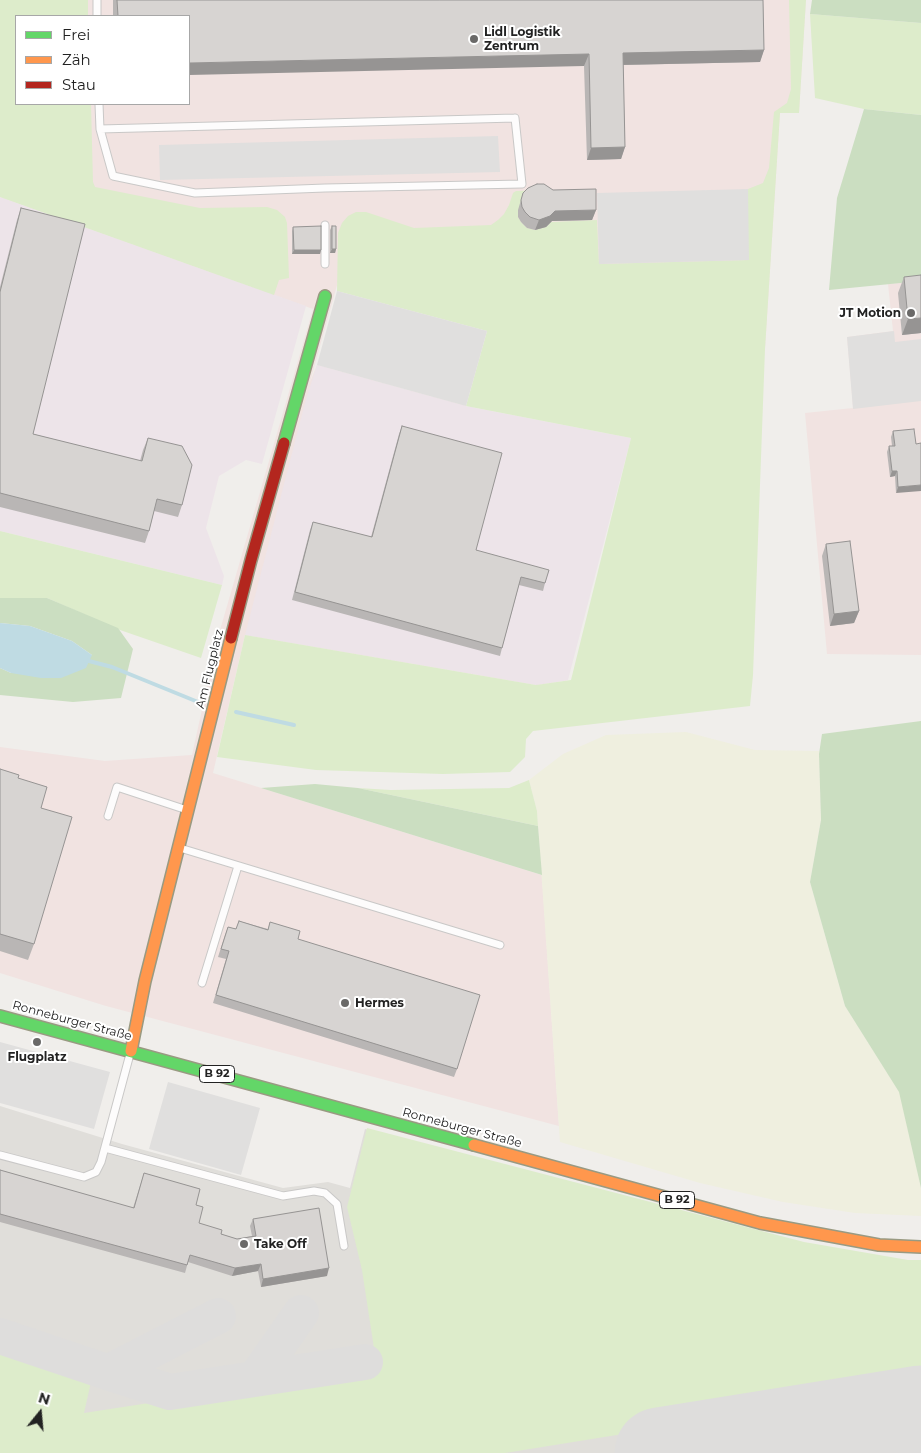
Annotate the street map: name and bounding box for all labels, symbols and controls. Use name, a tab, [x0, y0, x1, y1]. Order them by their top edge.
legend	[15, 15, 190, 105]
text: Frei	[62, 25, 90, 44]
place label: Lidl Logistik Zentrum	[484, 25, 560, 53]
marker: Lidl Logistik Zentrum	[468, 33, 480, 45]
text: Zäh	[62, 50, 91, 69]
text: Stau	[62, 75, 96, 94]
place label: JT Motion	[840, 306, 901, 320]
marker: JT Motion	[905, 307, 917, 319]
street label: Am Flugplatz	[193, 628, 227, 710]
place label: Hermes	[355, 996, 404, 1010]
marker: Hermes	[339, 997, 351, 1009]
street label: Ronneburger Straße	[11, 998, 133, 1044]
marker: Flugplatz	[31, 1036, 43, 1048]
place label: Flugplatz	[8, 1050, 66, 1064]
road number: B 92	[200, 1066, 234, 1082]
street label: Ronneburger Straße	[401, 1105, 523, 1151]
road number: B 92	[660, 1192, 694, 1208]
place label: Take Off	[254, 1237, 307, 1251]
marker: Take Off	[238, 1238, 250, 1250]
north arrow	[15, 1388, 65, 1438]
text: N	[36, 1388, 52, 1409]

